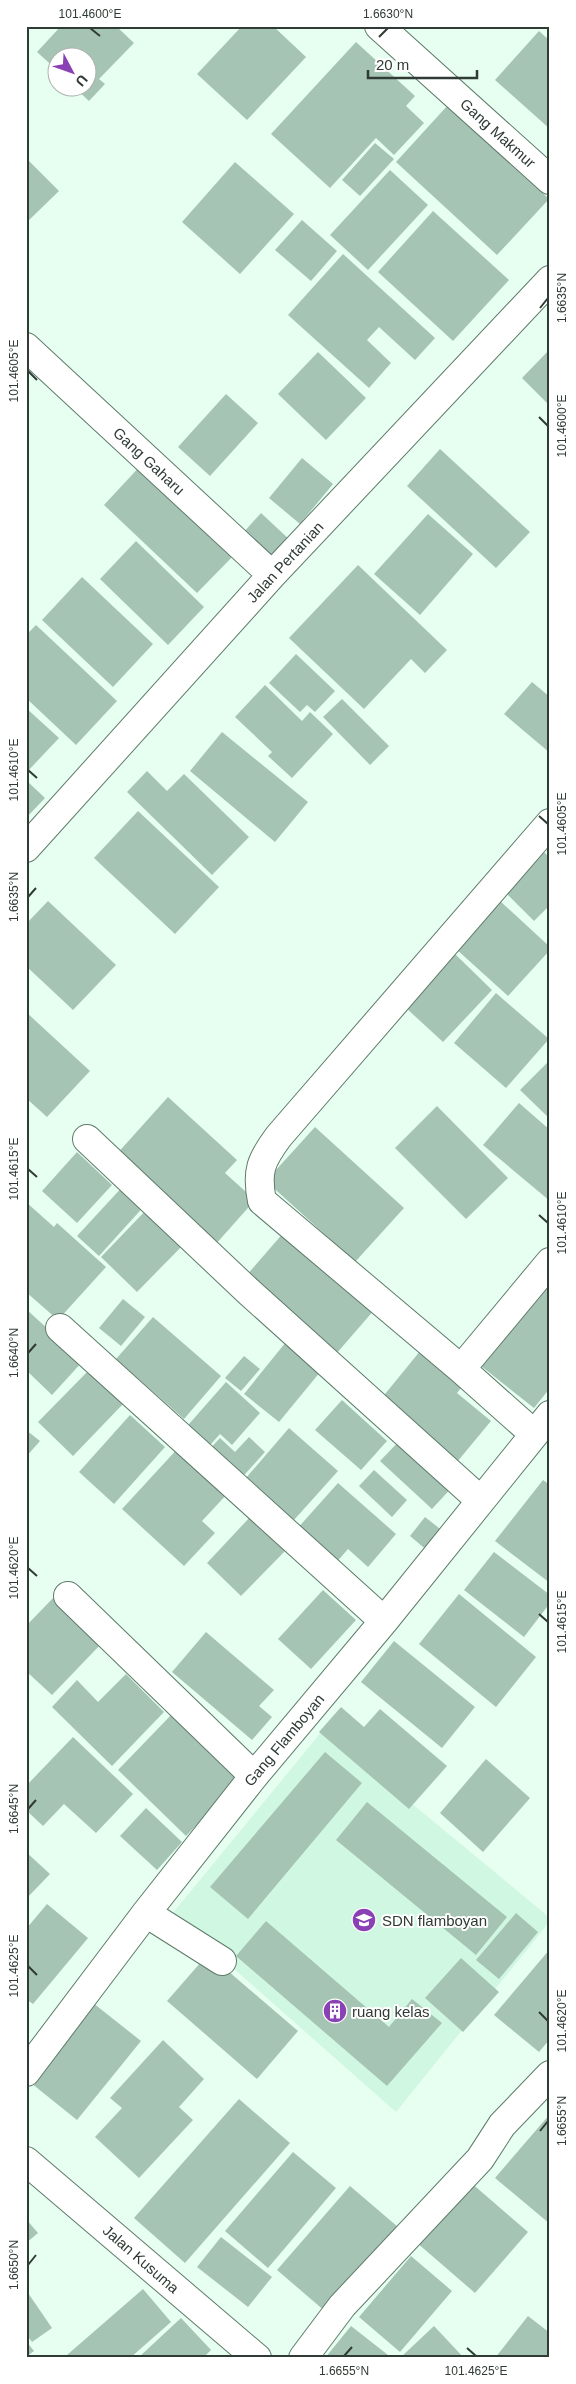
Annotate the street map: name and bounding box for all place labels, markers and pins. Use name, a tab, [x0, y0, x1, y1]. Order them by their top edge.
school or university icon: SDN flamboyan	[351, 1907, 377, 1933]
place label: SDN flamboyan	[382, 1912, 487, 1929]
building icon: ruang kelas	[322, 1998, 348, 2024]
place label: ruang kelas	[352, 2003, 430, 2020]

